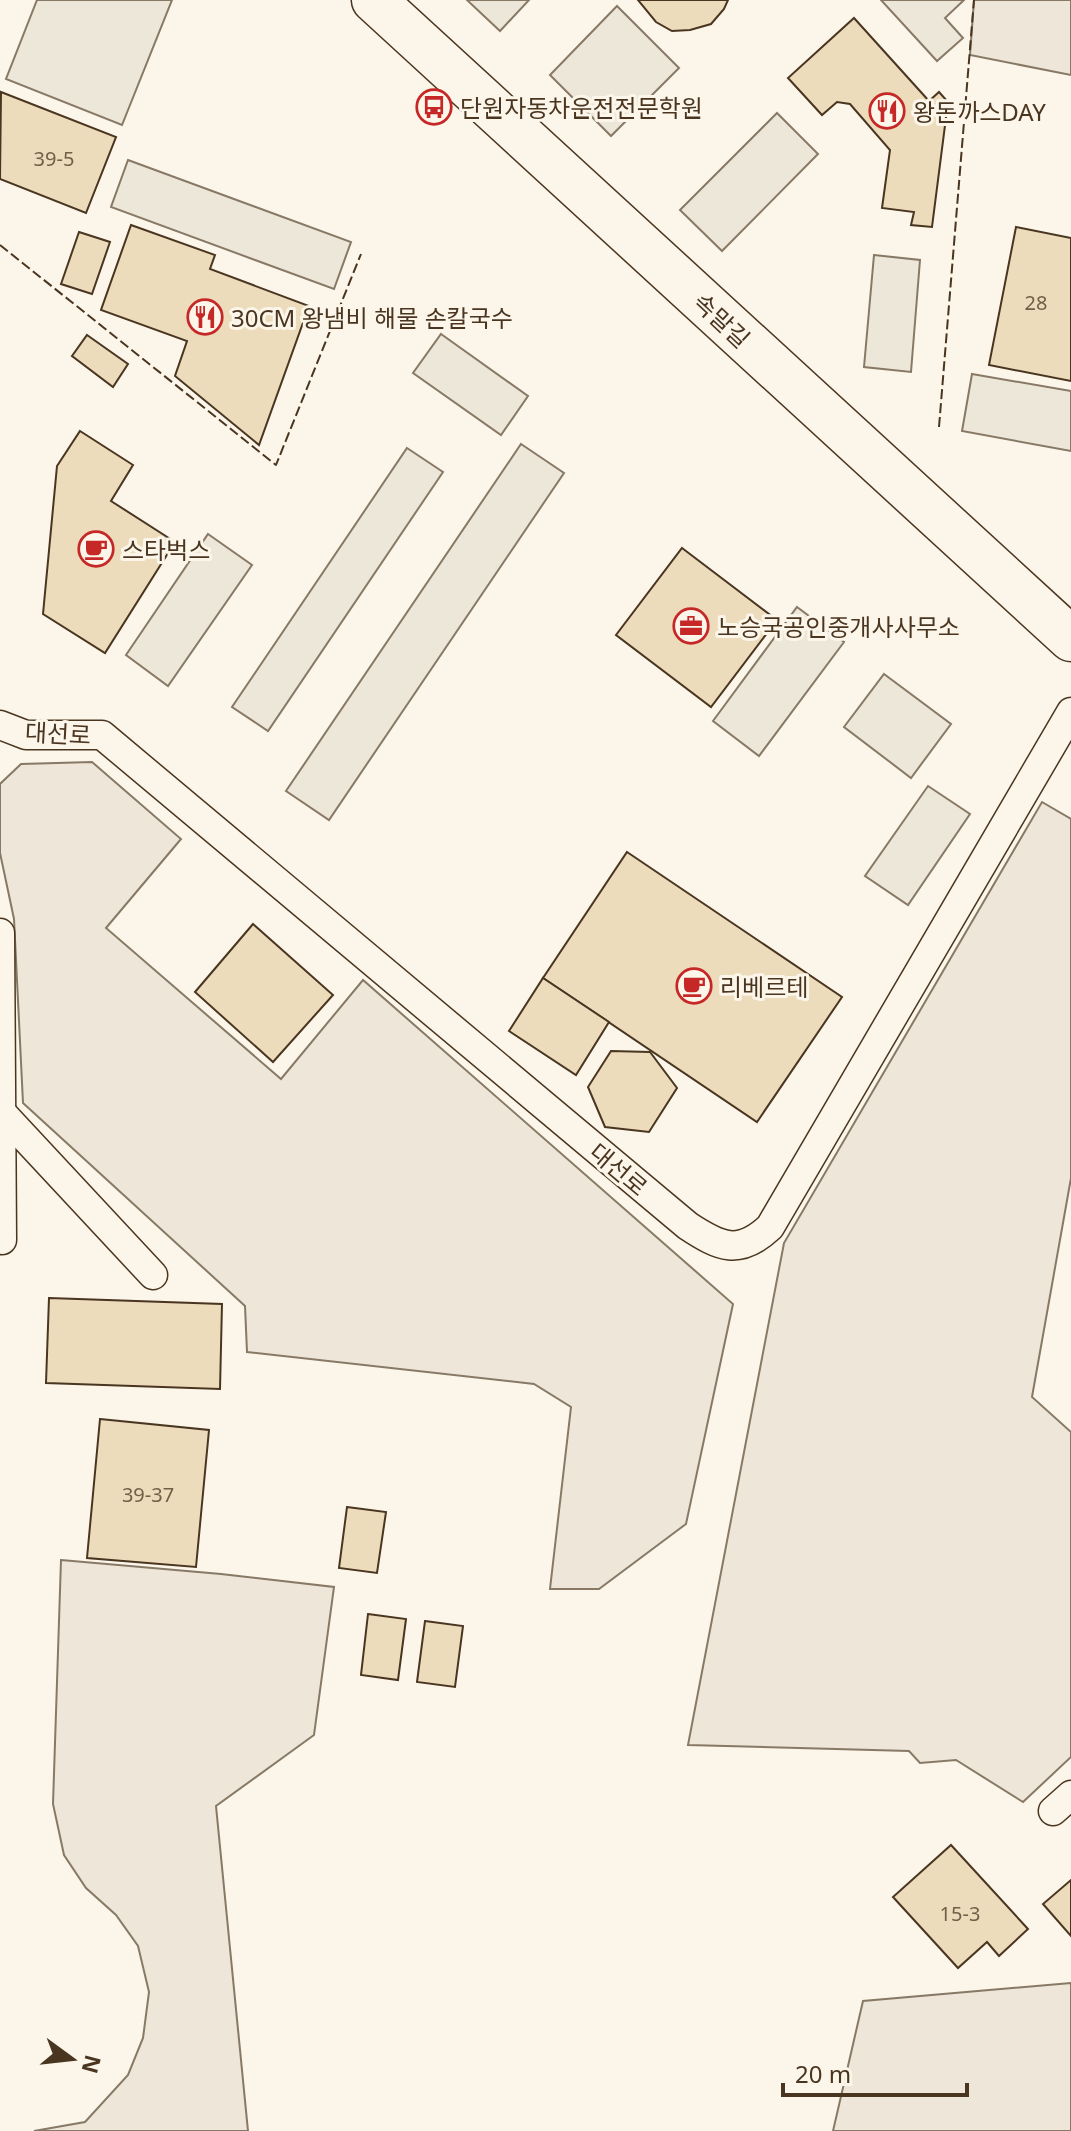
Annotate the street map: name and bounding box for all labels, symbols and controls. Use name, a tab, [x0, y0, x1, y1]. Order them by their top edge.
bus stop icon: 단원자동차운전전문학원	[415, 88, 453, 126]
place label: 단원자동차운전전문학원	[460, 91, 703, 124]
restaurant icon: 왕돈까스DAY	[868, 92, 906, 130]
place label: 왕돈까스DAY	[913, 95, 1046, 128]
house number: 39-5	[34, 145, 74, 172]
street label: 속말길	[687, 285, 757, 355]
house number: 28	[1025, 289, 1047, 316]
restaurant icon: 30CM 왕냄비 해물 손칼국수	[186, 298, 224, 336]
place label: 30CM 왕냄비 해물 손칼국수	[231, 301, 513, 334]
cafe icon: 스타벅스	[77, 530, 115, 568]
place label: 스타벅스	[122, 533, 210, 566]
office icon: 노승국공인중개사사무소	[672, 607, 710, 645]
place label: 노승국공인중개사사무소	[717, 610, 960, 643]
street label: 대선로	[24, 715, 92, 751]
cafe icon: 리베르테	[675, 967, 713, 1005]
place label: 리베르테	[720, 970, 808, 1003]
street label: 대선로	[583, 1135, 655, 1203]
house number: 39-37	[122, 1481, 174, 1508]
house number: 15-3	[940, 1900, 980, 1927]
north arrow	[32, 2019, 112, 2099]
scale bar	[783, 2047, 967, 2097]
text: N	[75, 2052, 109, 2077]
text: 20 m	[795, 2057, 851, 2090]

